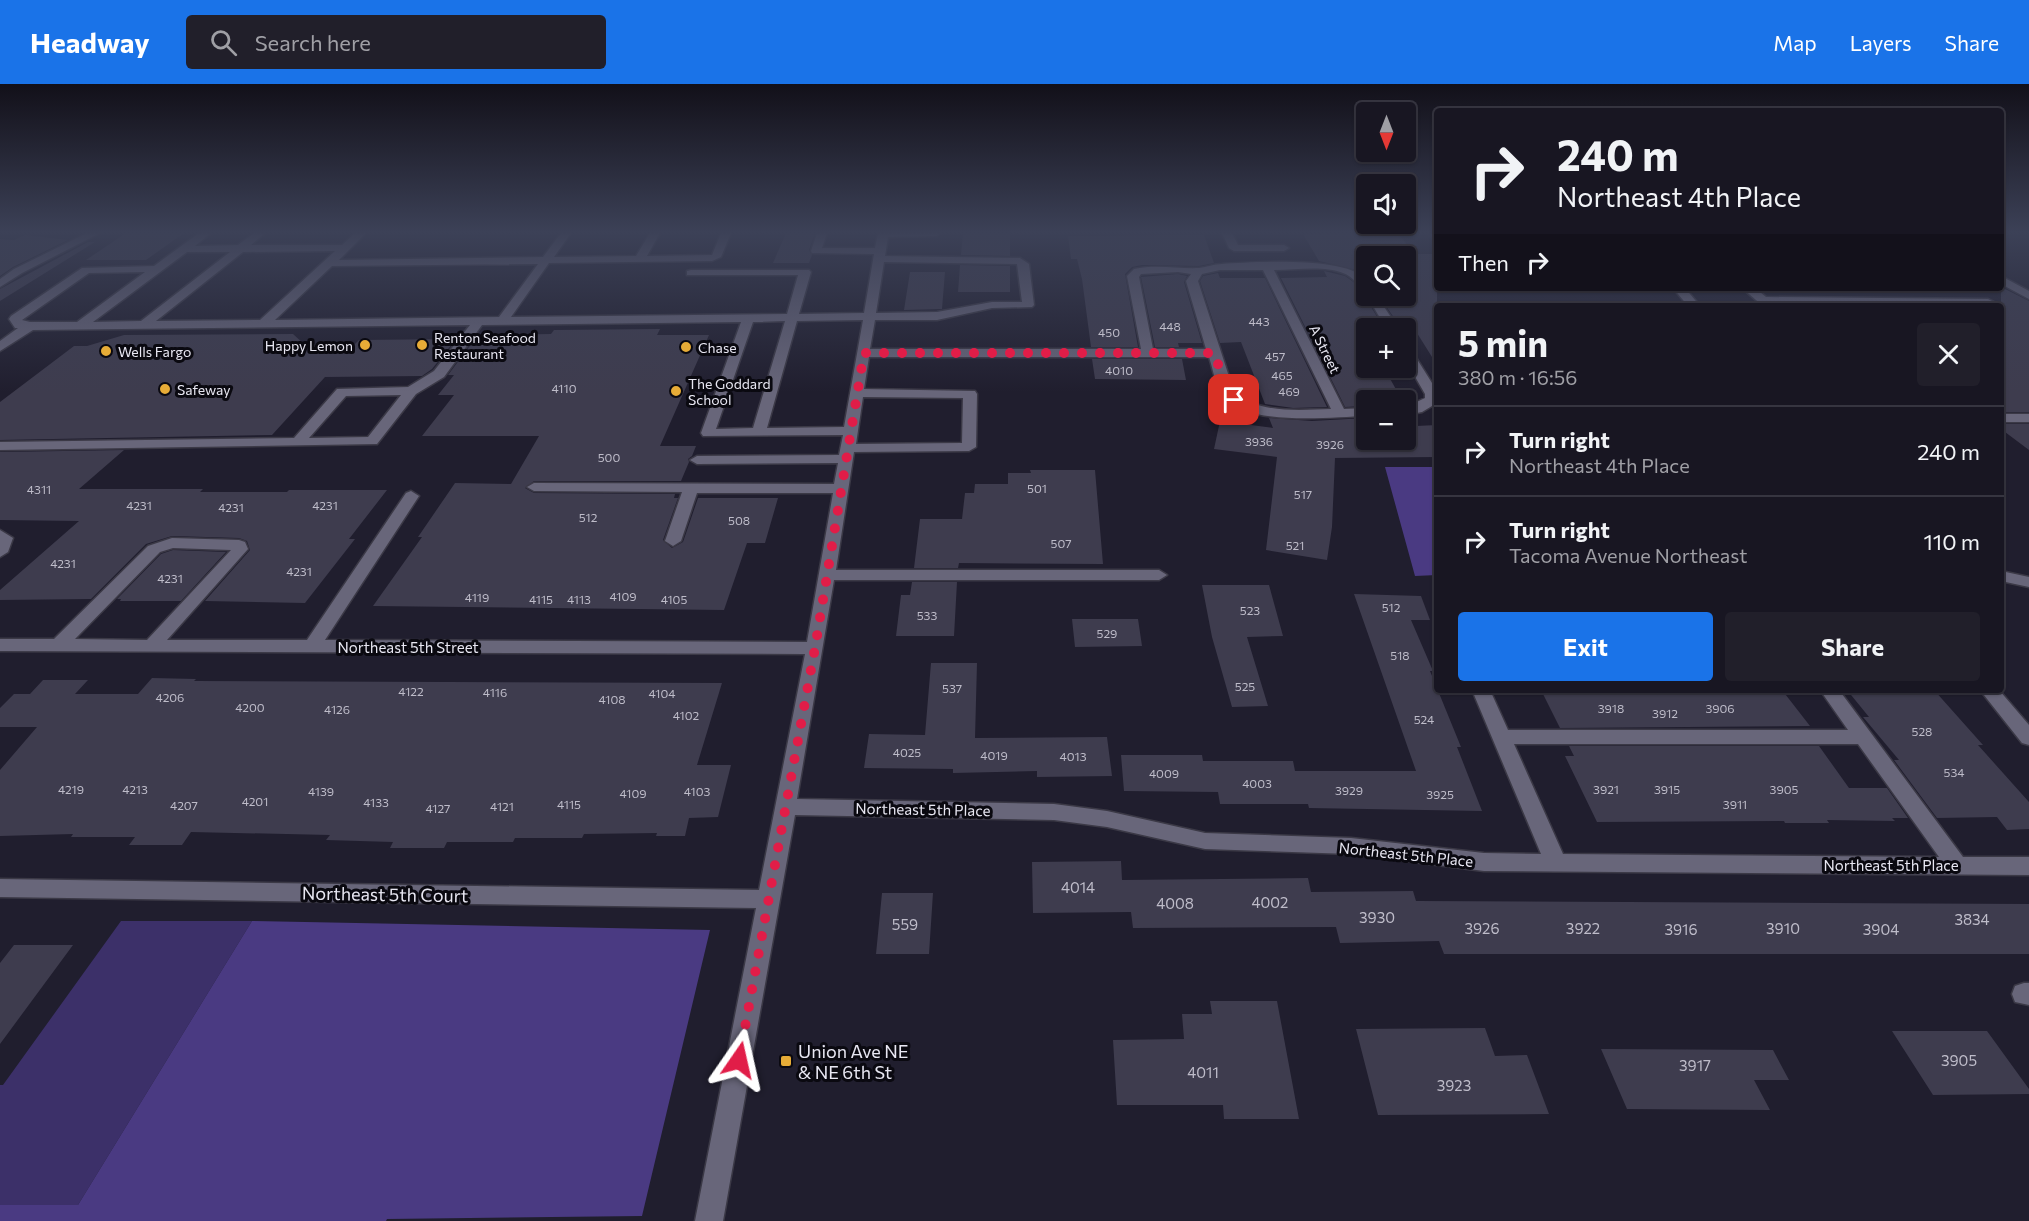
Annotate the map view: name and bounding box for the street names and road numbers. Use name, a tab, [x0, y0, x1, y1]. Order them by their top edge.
street label: A Street	[1306, 322, 1344, 376]
street label: Northeast 5th Street	[337, 638, 479, 656]
street label: Northeast 5th Place	[855, 799, 991, 819]
street label: Northeast 5th Place	[1338, 838, 1474, 870]
street label: Northeast 5th Place	[1823, 856, 1959, 874]
street label: Northeast 5th Court	[302, 882, 468, 906]

